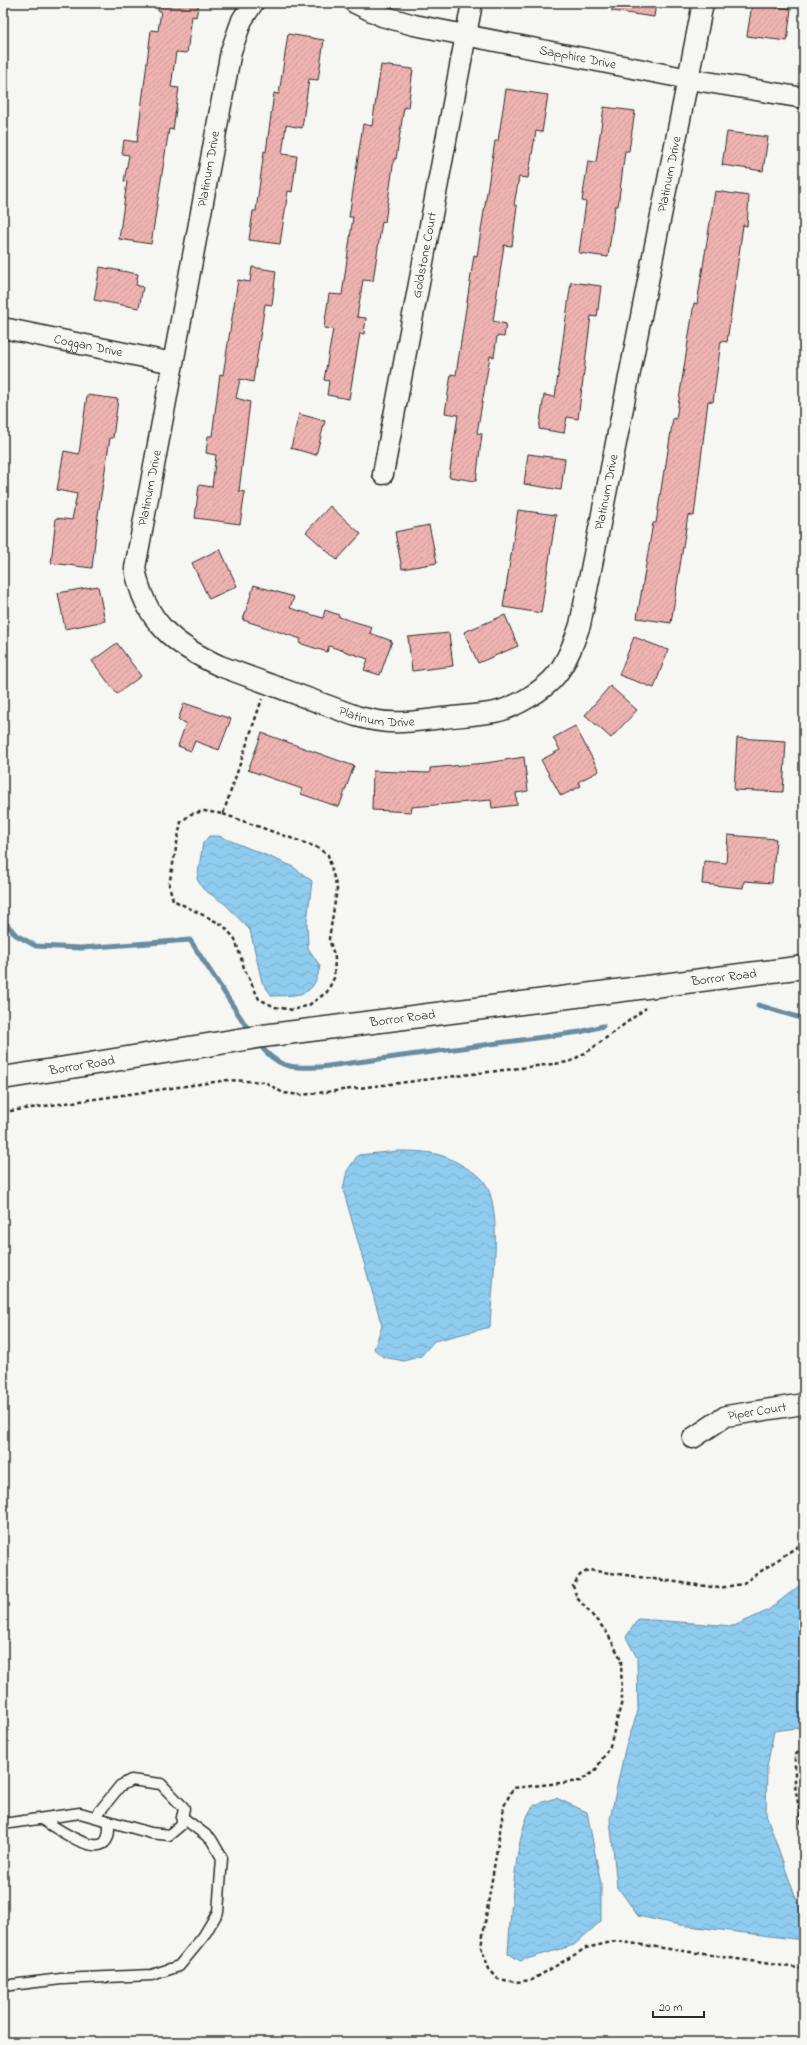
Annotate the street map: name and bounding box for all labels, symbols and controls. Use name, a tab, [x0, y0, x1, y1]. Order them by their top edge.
street label: Sapphire Drive	[538, 40, 618, 74]
street label: Platinum Drive	[193, 129, 225, 209]
street label: Platinum Drive	[652, 134, 686, 214]
street label: Goldstone Court	[407, 210, 442, 299]
street label: Coggan Drive	[52, 329, 124, 362]
street label: Platinum Drive	[133, 448, 167, 528]
street label: Platinum Drive	[590, 452, 623, 532]
street label: Platinum Drive	[336, 701, 416, 732]
street label: Borror Road	[689, 964, 758, 991]
street label: Borror Road	[368, 1005, 437, 1032]
street label: Borror Road	[47, 1050, 117, 1080]
street label: Piper Court	[726, 1397, 788, 1425]
scale bar	[653, 1993, 704, 2019]
text: 20 m	[659, 1999, 682, 2017]

